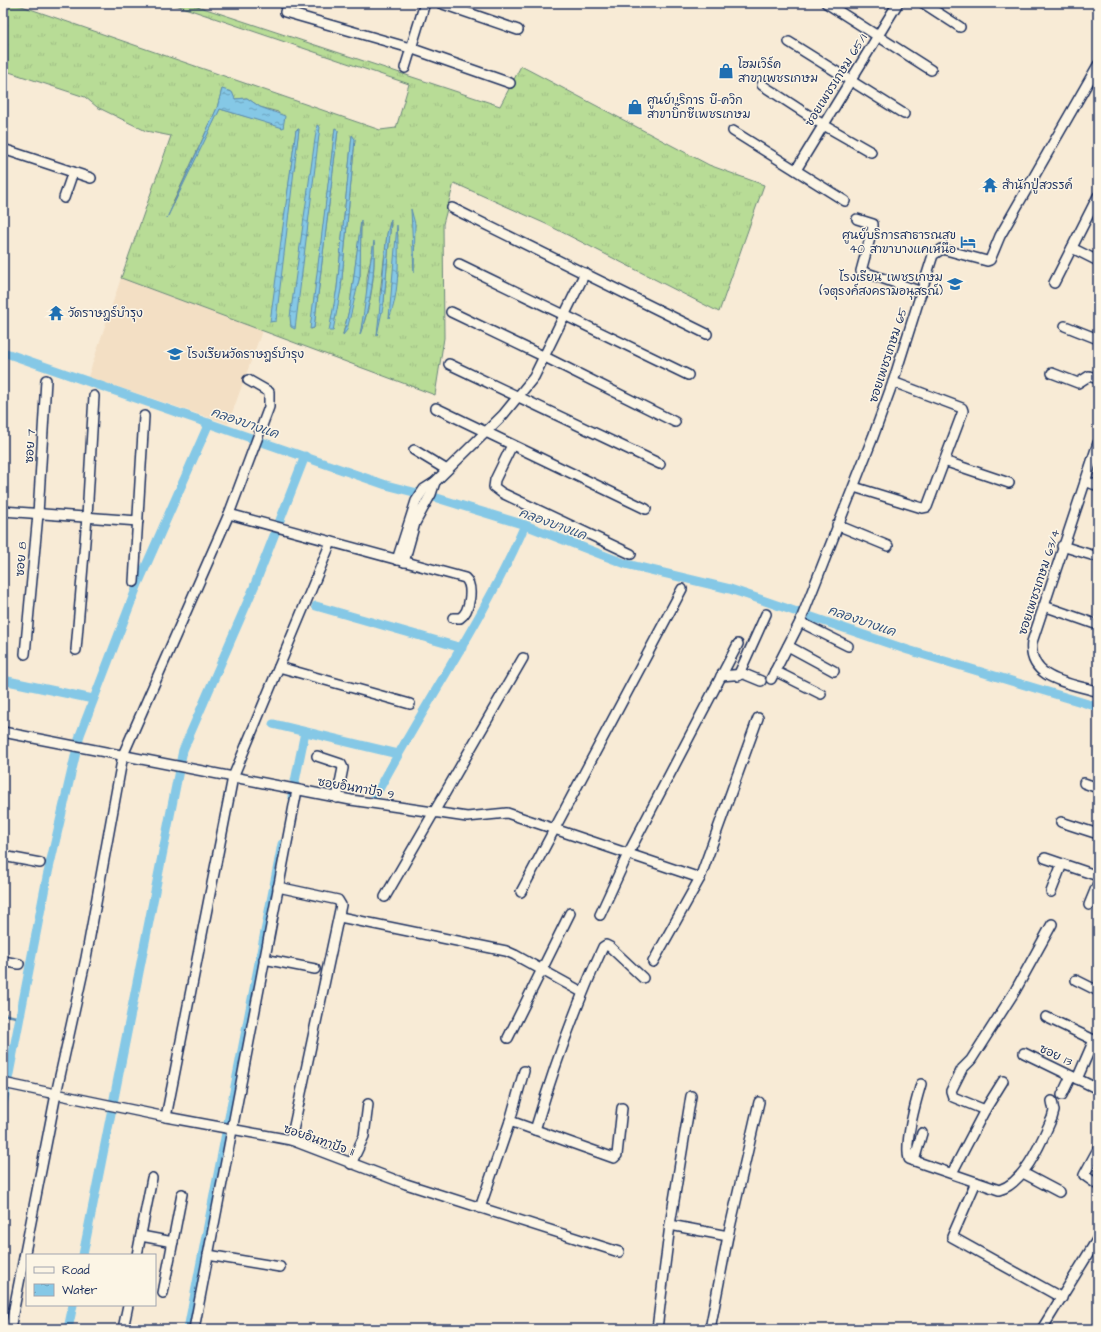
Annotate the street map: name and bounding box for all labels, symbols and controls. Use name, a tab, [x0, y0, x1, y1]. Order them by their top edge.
street label: ซอยเพชรเกษม 65/1	[801, 30, 872, 130]
place label: โฮมเวิร์ค สาขาเพชรเกษม	[738, 56, 818, 87]
shop icon: โฮมเวิร์ค สาขาเพชรเกษม	[717, 62, 735, 80]
place label: ศูนย์บริการ บี-ควิก สาขาบิ๊กซีเพชรเกษม	[647, 92, 751, 123]
shop icon: ศูนย์บริการ บี-ควิก สาขาบิ๊กซีเพชรเกษม	[626, 98, 644, 116]
temple icon: สำนักปู่สวรรค์	[981, 176, 999, 194]
place label: สำนักปู่สวรรค์	[1002, 177, 1073, 194]
place label: ศูนย์บริการสาธารณสุข 40 สาขาบางแคเหนือ	[842, 227, 956, 258]
hotel icon: ศูนย์บริการสาธารณสุข 40 สาขาบางแคเหนือ	[959, 233, 977, 251]
place label: โรงเรียน เพชรเกษม (จตุรงค์สงครามอนุสรณ์)	[819, 269, 943, 300]
school or university icon: โรงเรียน เพชรเกษม (จตุรงค์สงครามอนุสรณ์)	[946, 275, 964, 293]
temple icon: วัดราษฎร์บำรุง	[47, 304, 65, 322]
place label: วัดราษฎร์บำรุง	[68, 305, 143, 322]
street label: ซอยเพชรเกษม 65	[865, 305, 912, 405]
school or university icon: โรงเรียนวัดราษฎร์บำรุง	[166, 345, 184, 363]
place label: โรงเรียนวัดราษฎร์บำรุง	[187, 346, 304, 363]
water label: คลองบางแค	[209, 403, 282, 443]
street label: ซอย 7	[21, 428, 40, 464]
water label: คลองบางแค	[517, 503, 590, 545]
street label: ซอยเพชรเกษม 63/4	[1014, 527, 1065, 637]
street label: ซอย 8	[12, 541, 32, 577]
water label: คลองบางแค	[826, 601, 899, 641]
street label: ซอยอินทาปัจ 9	[316, 773, 396, 804]
street label: ซอย 13	[1036, 1040, 1075, 1071]
street label: ซอยอินทาปัจ 11	[281, 1120, 357, 1161]
legend	[26, 1254, 156, 1306]
text: Road	[62, 1262, 90, 1279]
text: Water	[62, 1282, 98, 1299]

